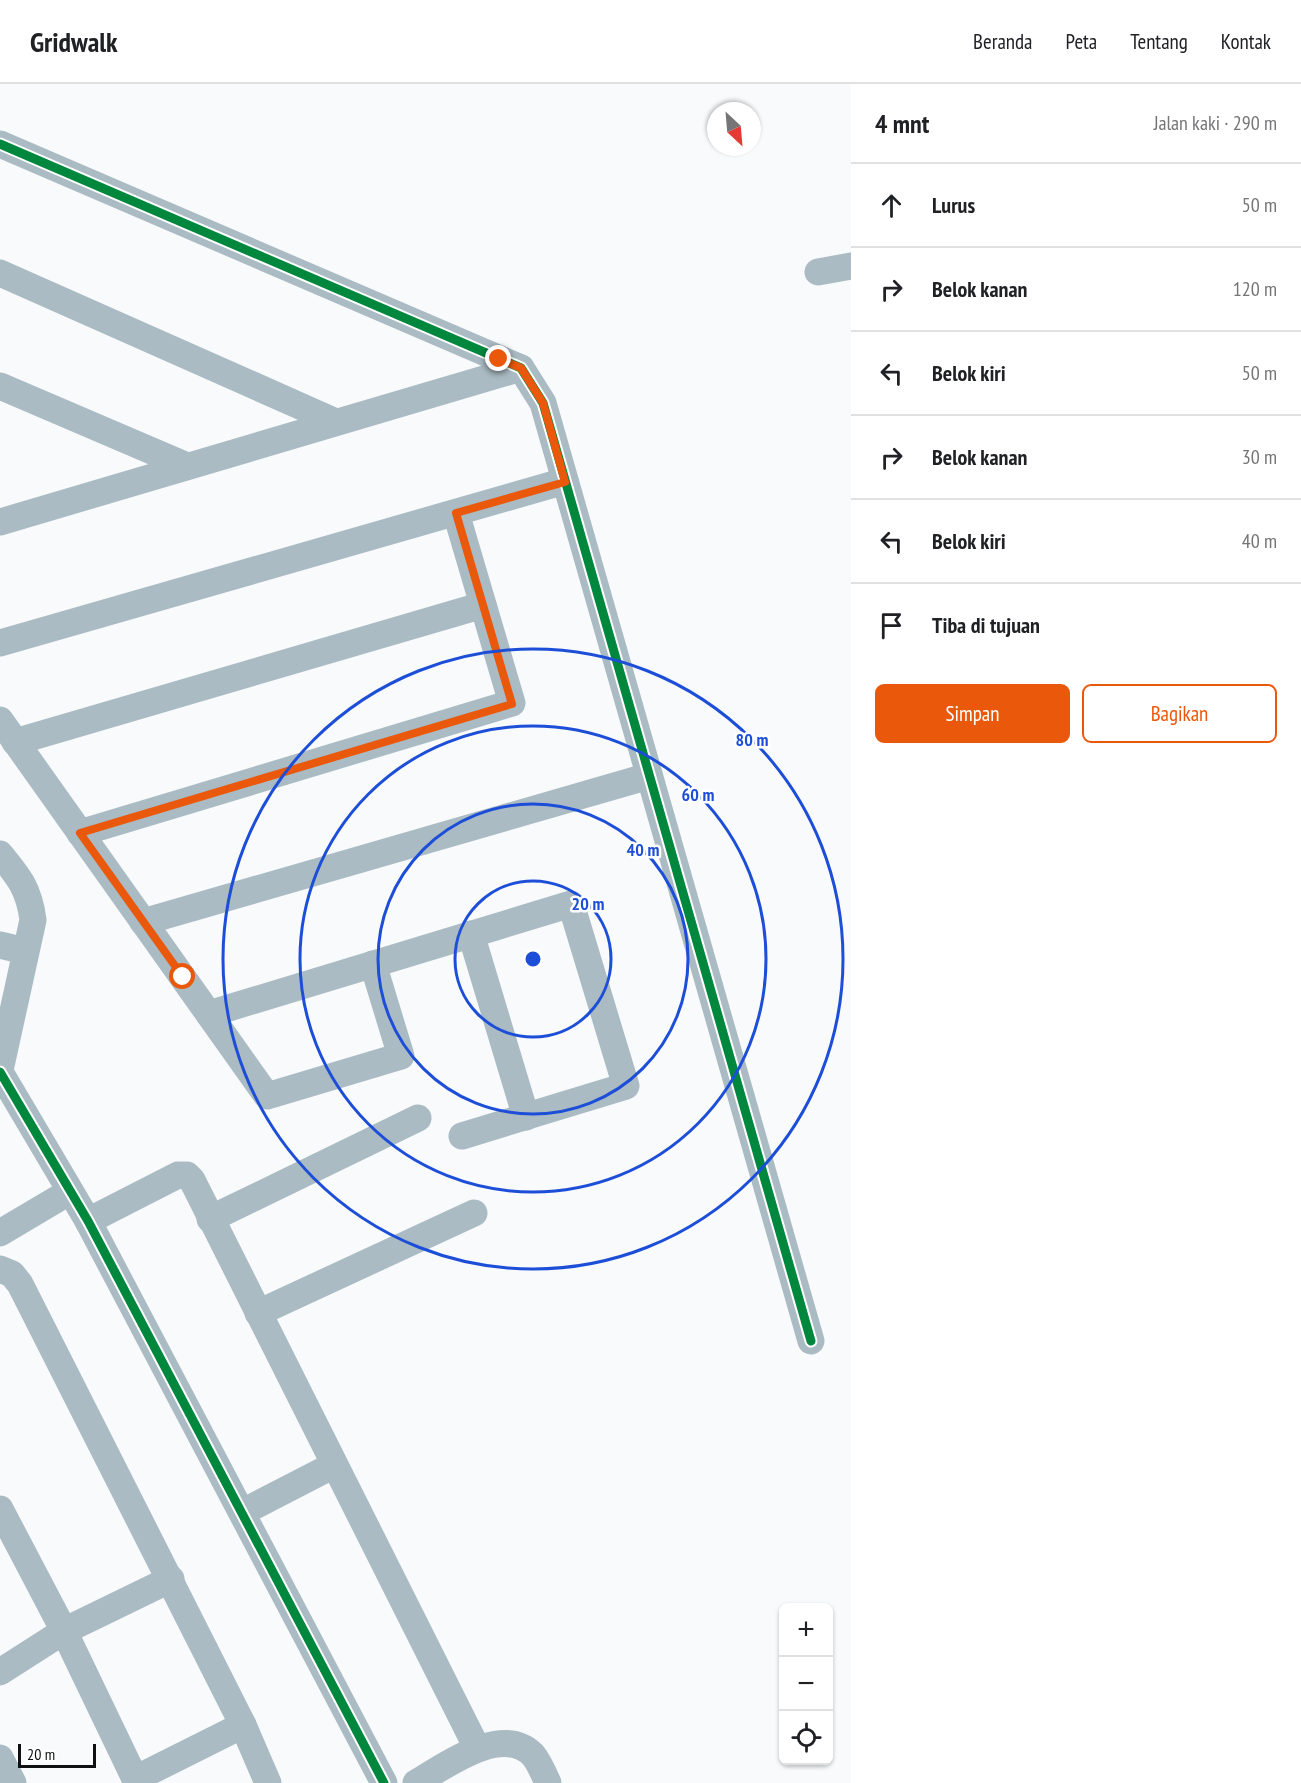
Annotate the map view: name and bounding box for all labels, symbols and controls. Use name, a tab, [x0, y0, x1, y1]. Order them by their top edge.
text: Gridwalk	[30, 23, 118, 60]
text: Beranda	[973, 28, 1033, 55]
text: Peta	[1066, 28, 1097, 55]
text: Tentang	[1130, 28, 1188, 55]
text: Kontak	[1221, 28, 1271, 55]
north arrow	[707, 102, 761, 156]
text: 4 mnt	[875, 107, 929, 140]
text: Jalan kaki · 290 m	[1154, 110, 1277, 136]
icon: ahead	[875, 189, 908, 222]
text: Lurus	[932, 191, 975, 219]
text: 50 m	[1242, 192, 1277, 218]
icon: right	[875, 273, 908, 306]
text: Belok kanan	[932, 275, 1027, 303]
text: 120 m	[1233, 276, 1277, 302]
route end	[485, 345, 511, 371]
icon: left	[875, 357, 908, 390]
text: Belok kiri	[932, 359, 1006, 387]
text: 50 m	[1242, 360, 1277, 386]
icon: right	[875, 441, 908, 474]
text: Belok kanan	[932, 443, 1027, 471]
text: 30 m	[1242, 444, 1277, 470]
icon: left	[875, 525, 908, 558]
text: Belok kiri	[932, 527, 1006, 555]
text: 40 m	[1242, 528, 1277, 554]
icon: arrive	[875, 609, 908, 642]
text: Tiba di tujuan	[932, 611, 1040, 639]
button: Simpan	[875, 684, 1070, 743]
button: Bagikan	[1082, 684, 1277, 743]
text: 80 m	[736, 728, 768, 751]
text: 60 m	[682, 783, 714, 806]
text: 40 m	[627, 838, 659, 861]
text: 20 m	[572, 892, 604, 915]
centre of rings	[523, 949, 543, 969]
route start	[169, 963, 195, 989]
map controls	[779, 1603, 833, 1765]
button: +	[779, 1603, 833, 1657]
button: −	[779, 1657, 833, 1711]
button: locate	[779, 1711, 833, 1765]
scale bar	[18, 1741, 96, 1768]
text: 20 m	[27, 1744, 55, 1764]

